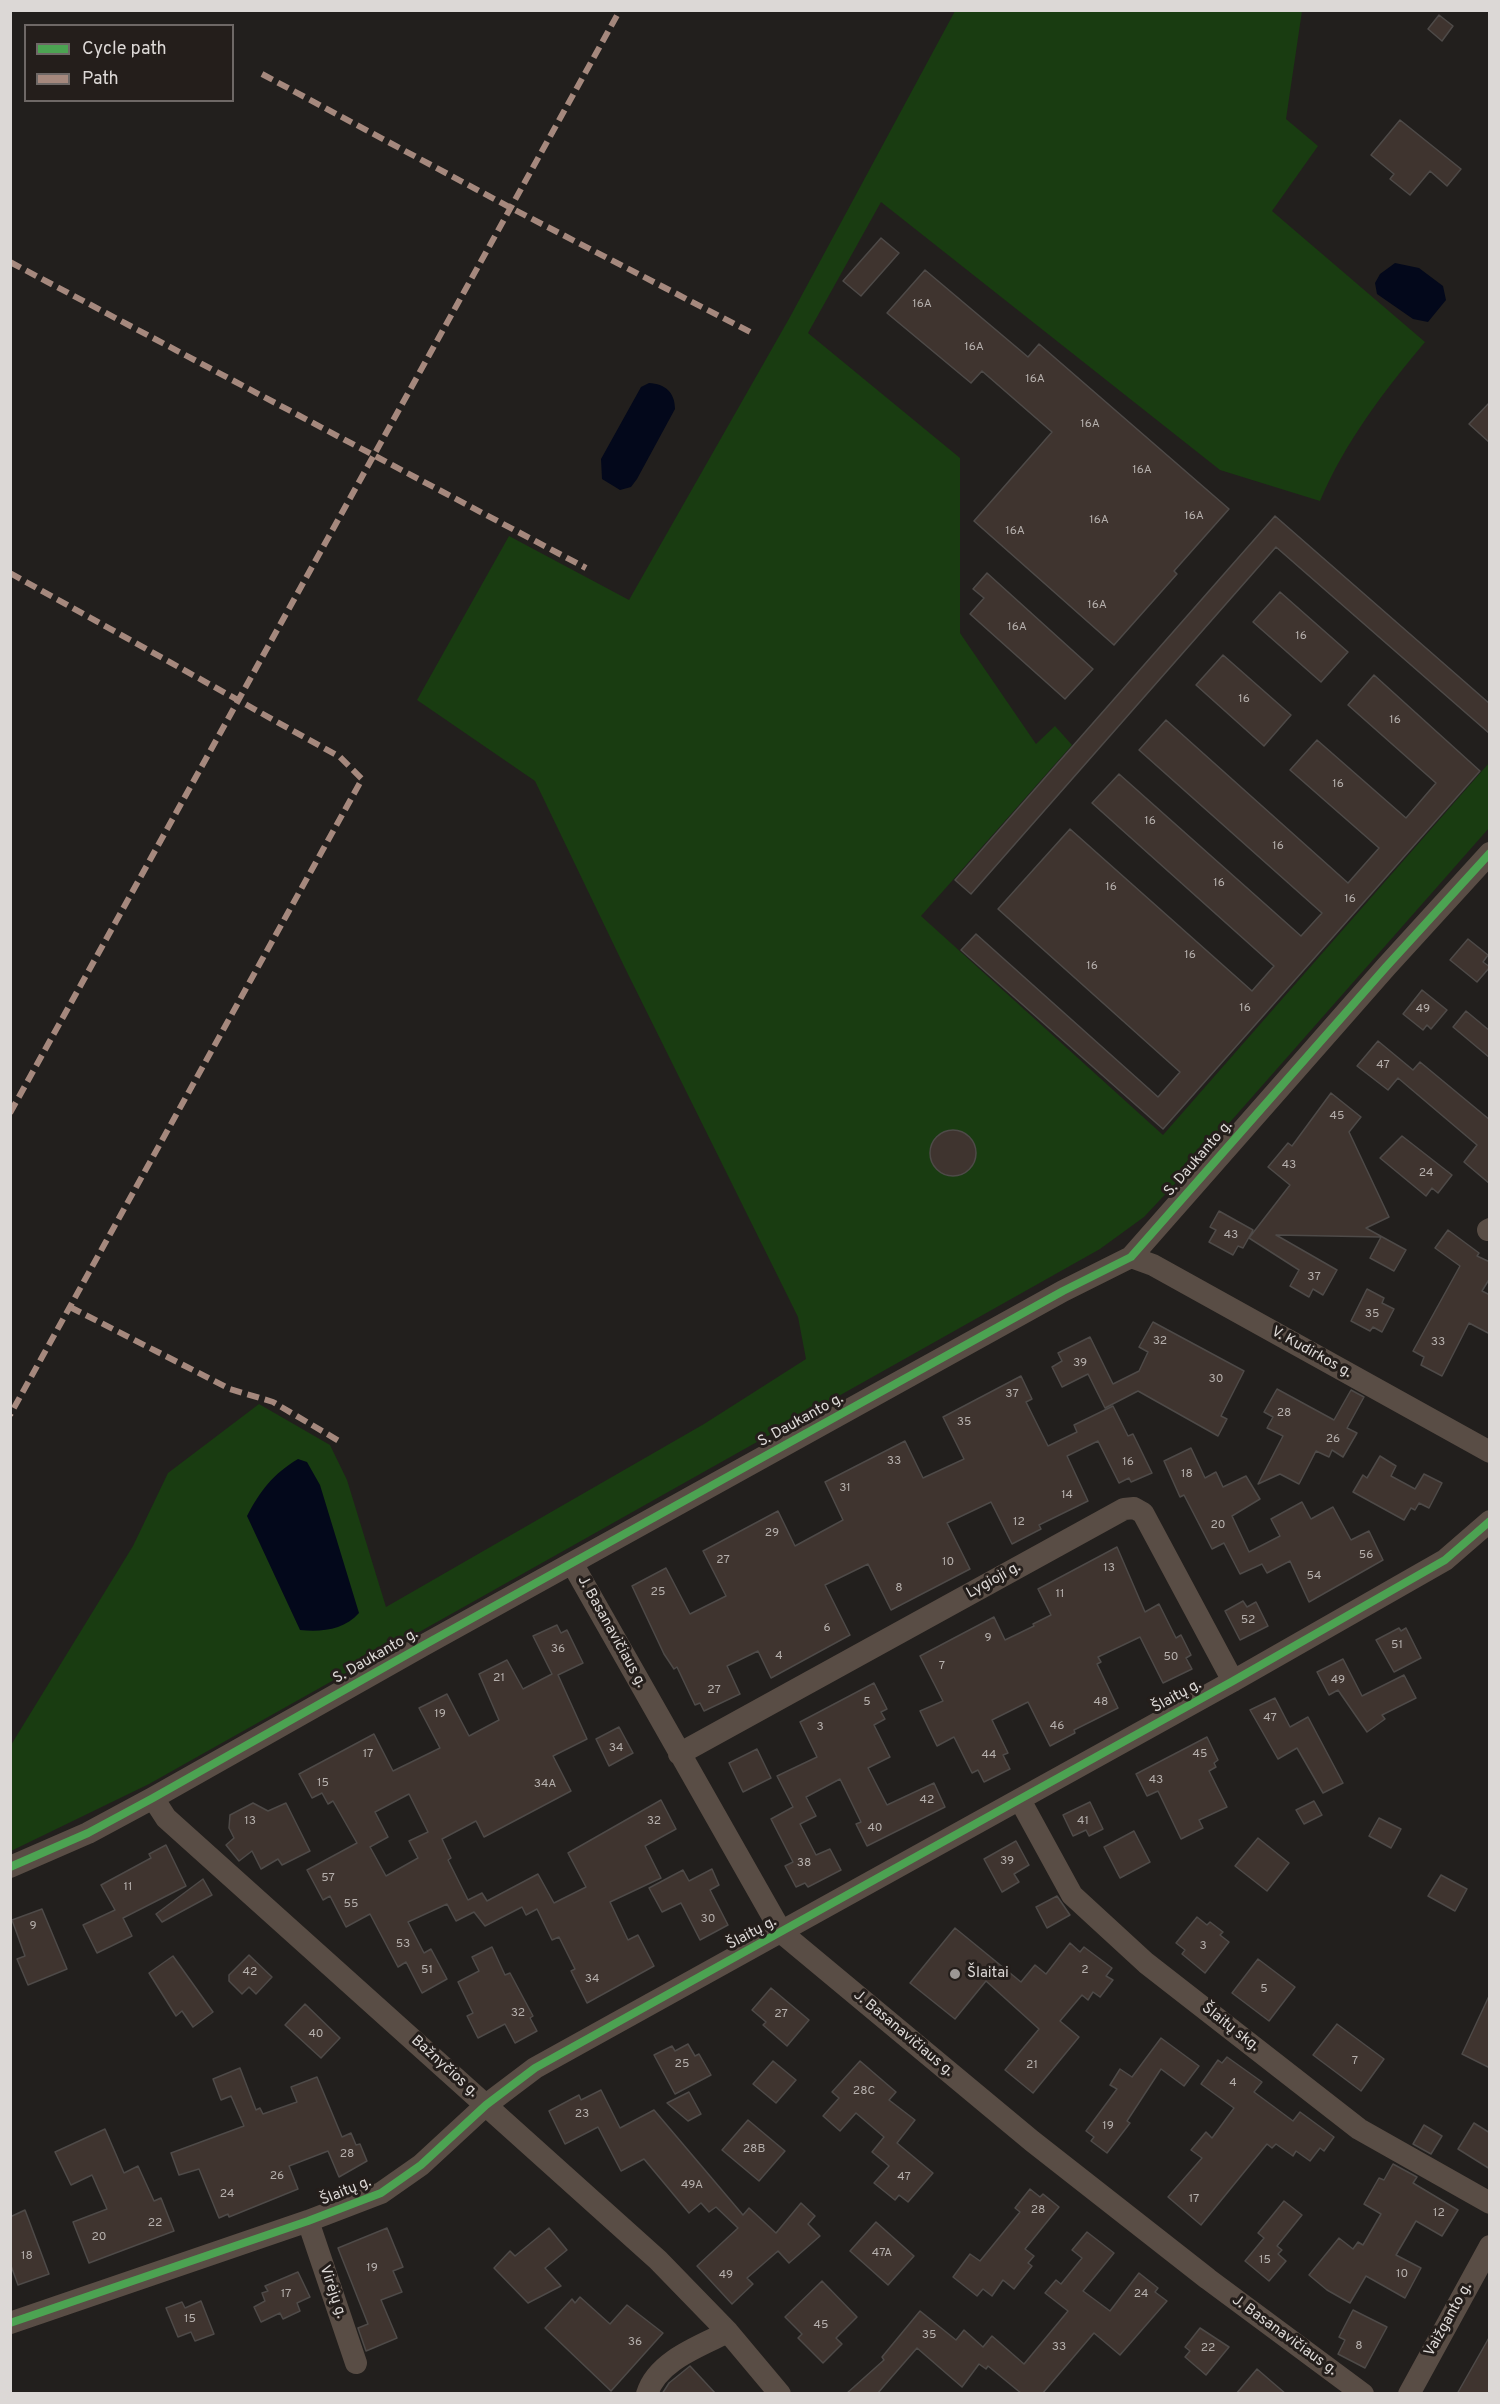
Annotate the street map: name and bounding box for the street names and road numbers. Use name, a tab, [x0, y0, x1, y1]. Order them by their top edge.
street label: S. Daukanto g.	[1161, 1117, 1237, 1201]
street label: V. Kudirkos g.	[1267, 1323, 1355, 1383]
street label: S. Daukanto g.	[755, 1390, 847, 1452]
street label: Lygioji g.	[964, 1559, 1024, 1603]
street label: J. Basanavičiaus g.	[573, 1573, 649, 1691]
street label: S. Daukanto g.	[330, 1625, 422, 1689]
street label: Šlaitų g.	[1149, 1676, 1205, 1718]
street label: Šlaitų g.	[724, 1913, 780, 1955]
street label: J. Basanavičiaus g.	[849, 1987, 957, 2081]
street label: Šlaitų skg.	[1198, 2000, 1262, 2056]
street label: Bažnyčios g.	[407, 2032, 481, 2102]
street label: Šlaitų g.	[318, 2174, 374, 2210]
street label: Virėjų g.	[315, 2263, 349, 2321]
street label: Vaižganto g.	[1421, 2280, 1477, 2360]
street label: J. Basanavičiaus g.	[1228, 2292, 1340, 2380]

